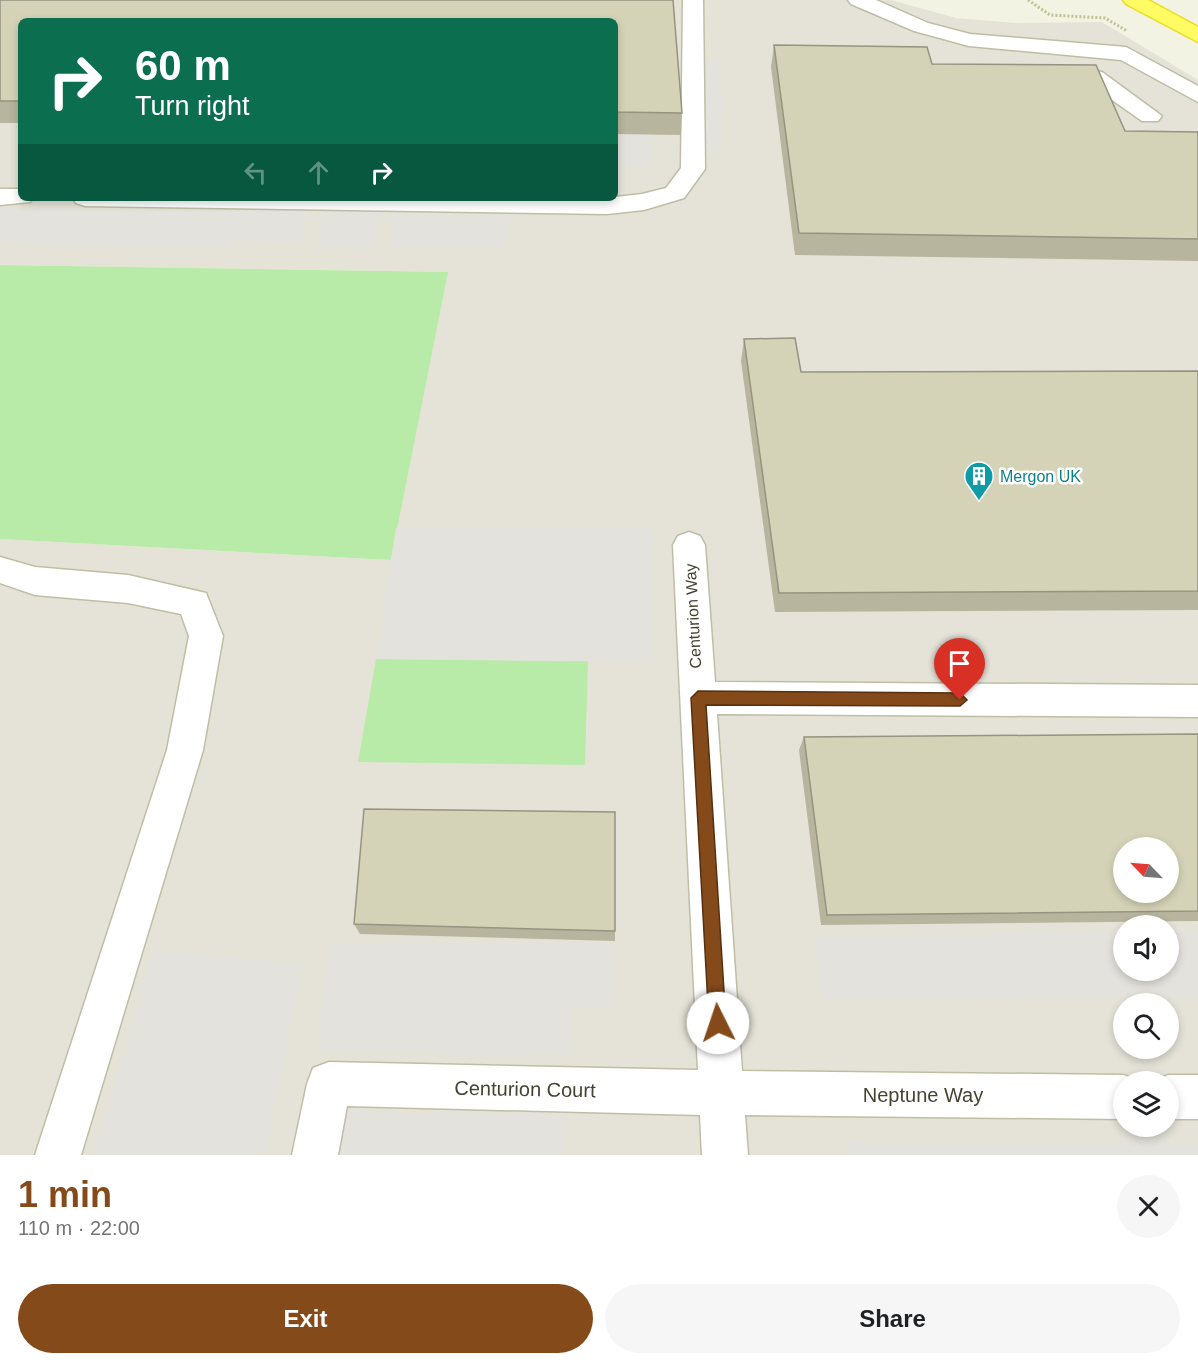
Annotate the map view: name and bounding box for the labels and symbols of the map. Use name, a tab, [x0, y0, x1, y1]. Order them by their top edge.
building icon: Mergon UK	[963, 460, 995, 502]
place label: Mergon UK	[1000, 468, 1081, 485]
street label: Centurion Way	[682, 563, 704, 669]
pin	[934, 638, 985, 700]
north arrow	[1113, 837, 1179, 903]
position arrow	[686, 991, 750, 1055]
street label: Centurion Court	[454, 1077, 596, 1101]
street label: Neptune Way	[863, 1084, 983, 1106]

